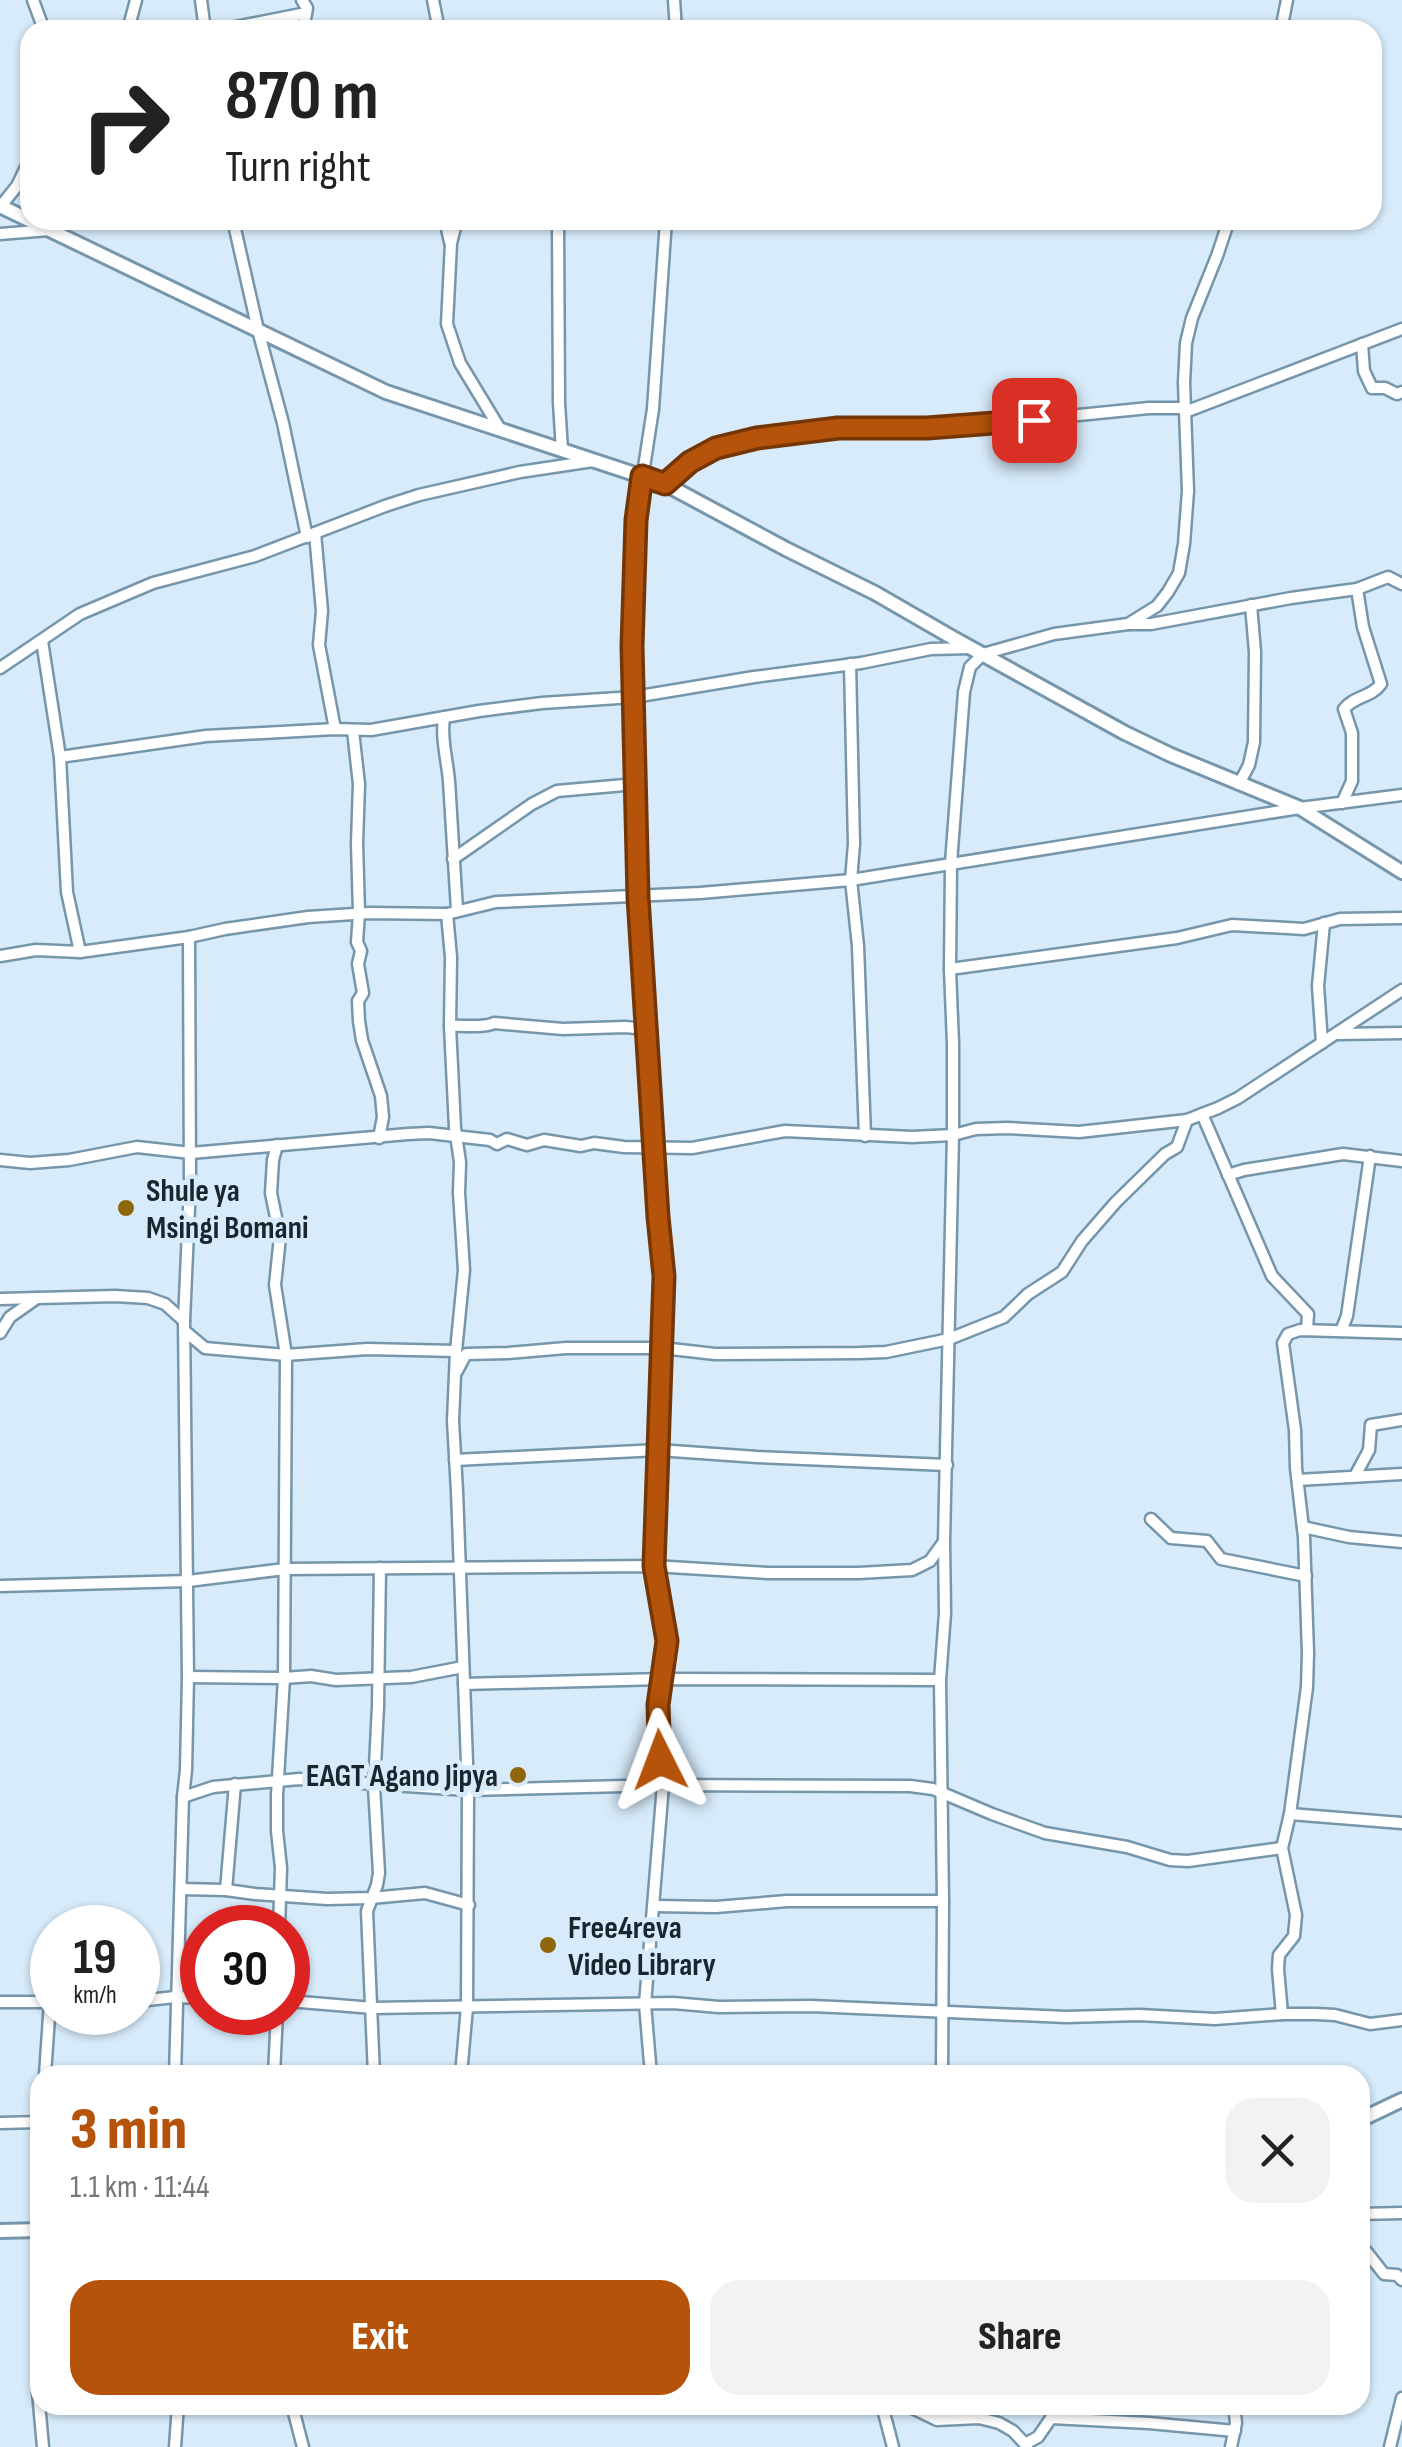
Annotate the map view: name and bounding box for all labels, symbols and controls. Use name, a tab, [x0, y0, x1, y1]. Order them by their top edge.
text: 870 m	[225, 55, 379, 139]
icon: right	[60, 60, 190, 190]
text: Turn right	[225, 140, 371, 195]
pin	[992, 378, 1077, 463]
icon: arrive	[1007, 393, 1062, 448]
place label: Shule ya Msingi Bomani	[146, 1172, 308, 1248]
marker: Shule ya Msingi Bomani	[115, 1197, 137, 1219]
position arrow	[608, 1708, 712, 1812]
place label: EAGT Agano Jipya	[306, 1757, 498, 1796]
marker: EAGT Agano Jipya	[507, 1764, 529, 1786]
speed limit sign: 30	[180, 1905, 310, 2035]
place label: Free4reva Video Library	[568, 1909, 716, 1985]
text: 19	[73, 1928, 117, 1988]
marker: Free4reva Video Library	[537, 1934, 559, 1956]
text: km/h	[73, 1980, 117, 2011]
text: 3 min	[70, 2094, 187, 2166]
button: close	[1225, 2098, 1330, 2203]
text: 1.1 km · 11:44	[70, 2168, 209, 2207]
button: Exit	[70, 2280, 690, 2395]
button: Share	[710, 2280, 1330, 2395]

